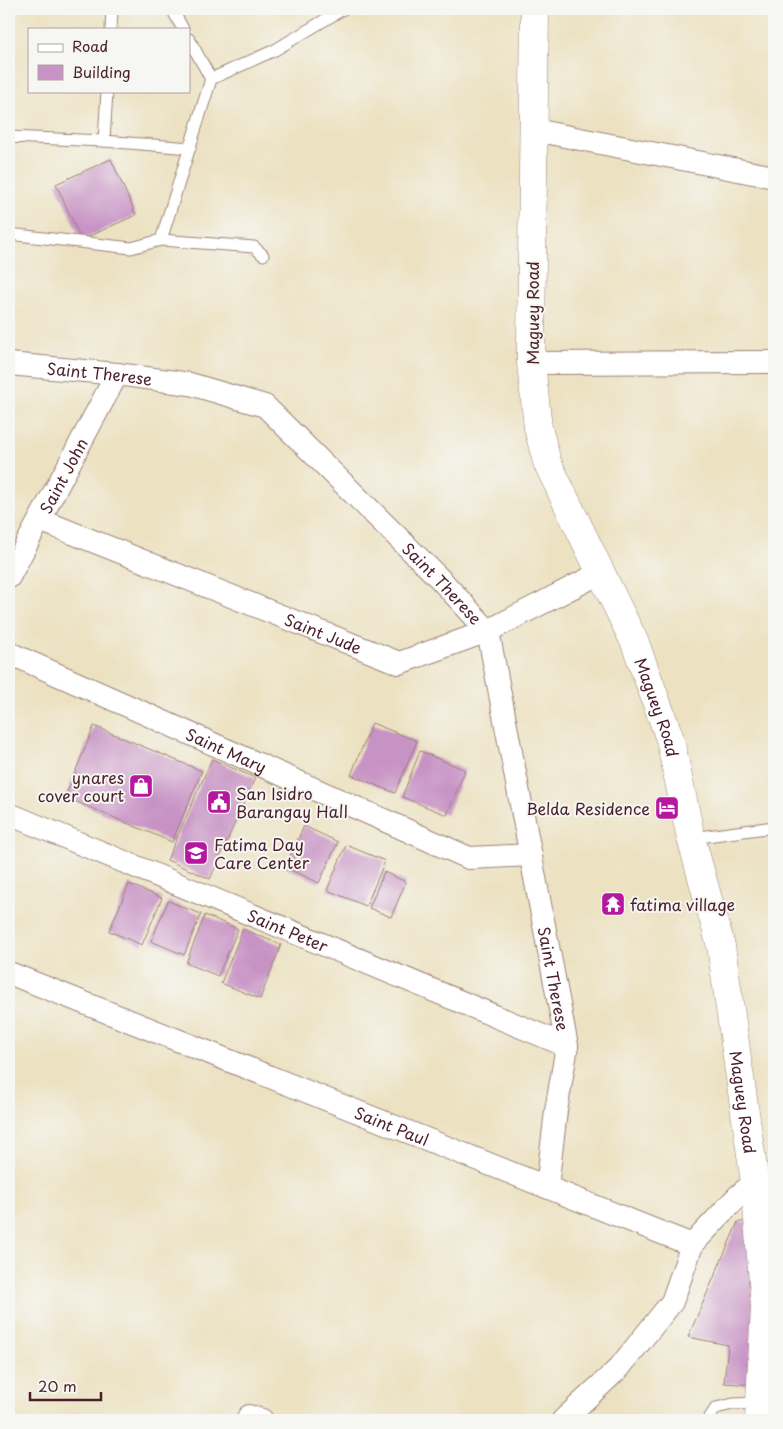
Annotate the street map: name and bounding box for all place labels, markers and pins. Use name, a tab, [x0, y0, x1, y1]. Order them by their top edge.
place label: ynares cover court	[38, 765, 124, 807]
shop icon: ynares cover court	[128, 773, 154, 799]
place label: San Isidro Barangay Hall	[236, 781, 348, 823]
public building icon: San Isidro Barangay Hall	[206, 789, 232, 815]
hotel icon: Belda Residence	[654, 795, 680, 821]
place label: Belda Residence	[526, 796, 650, 820]
place label: Fatima Day Care Center	[214, 832, 310, 874]
school or university icon: Fatima Day Care Center	[183, 840, 209, 866]
temple icon: fatima village	[600, 891, 626, 917]
place label: fatima village	[630, 892, 735, 916]

